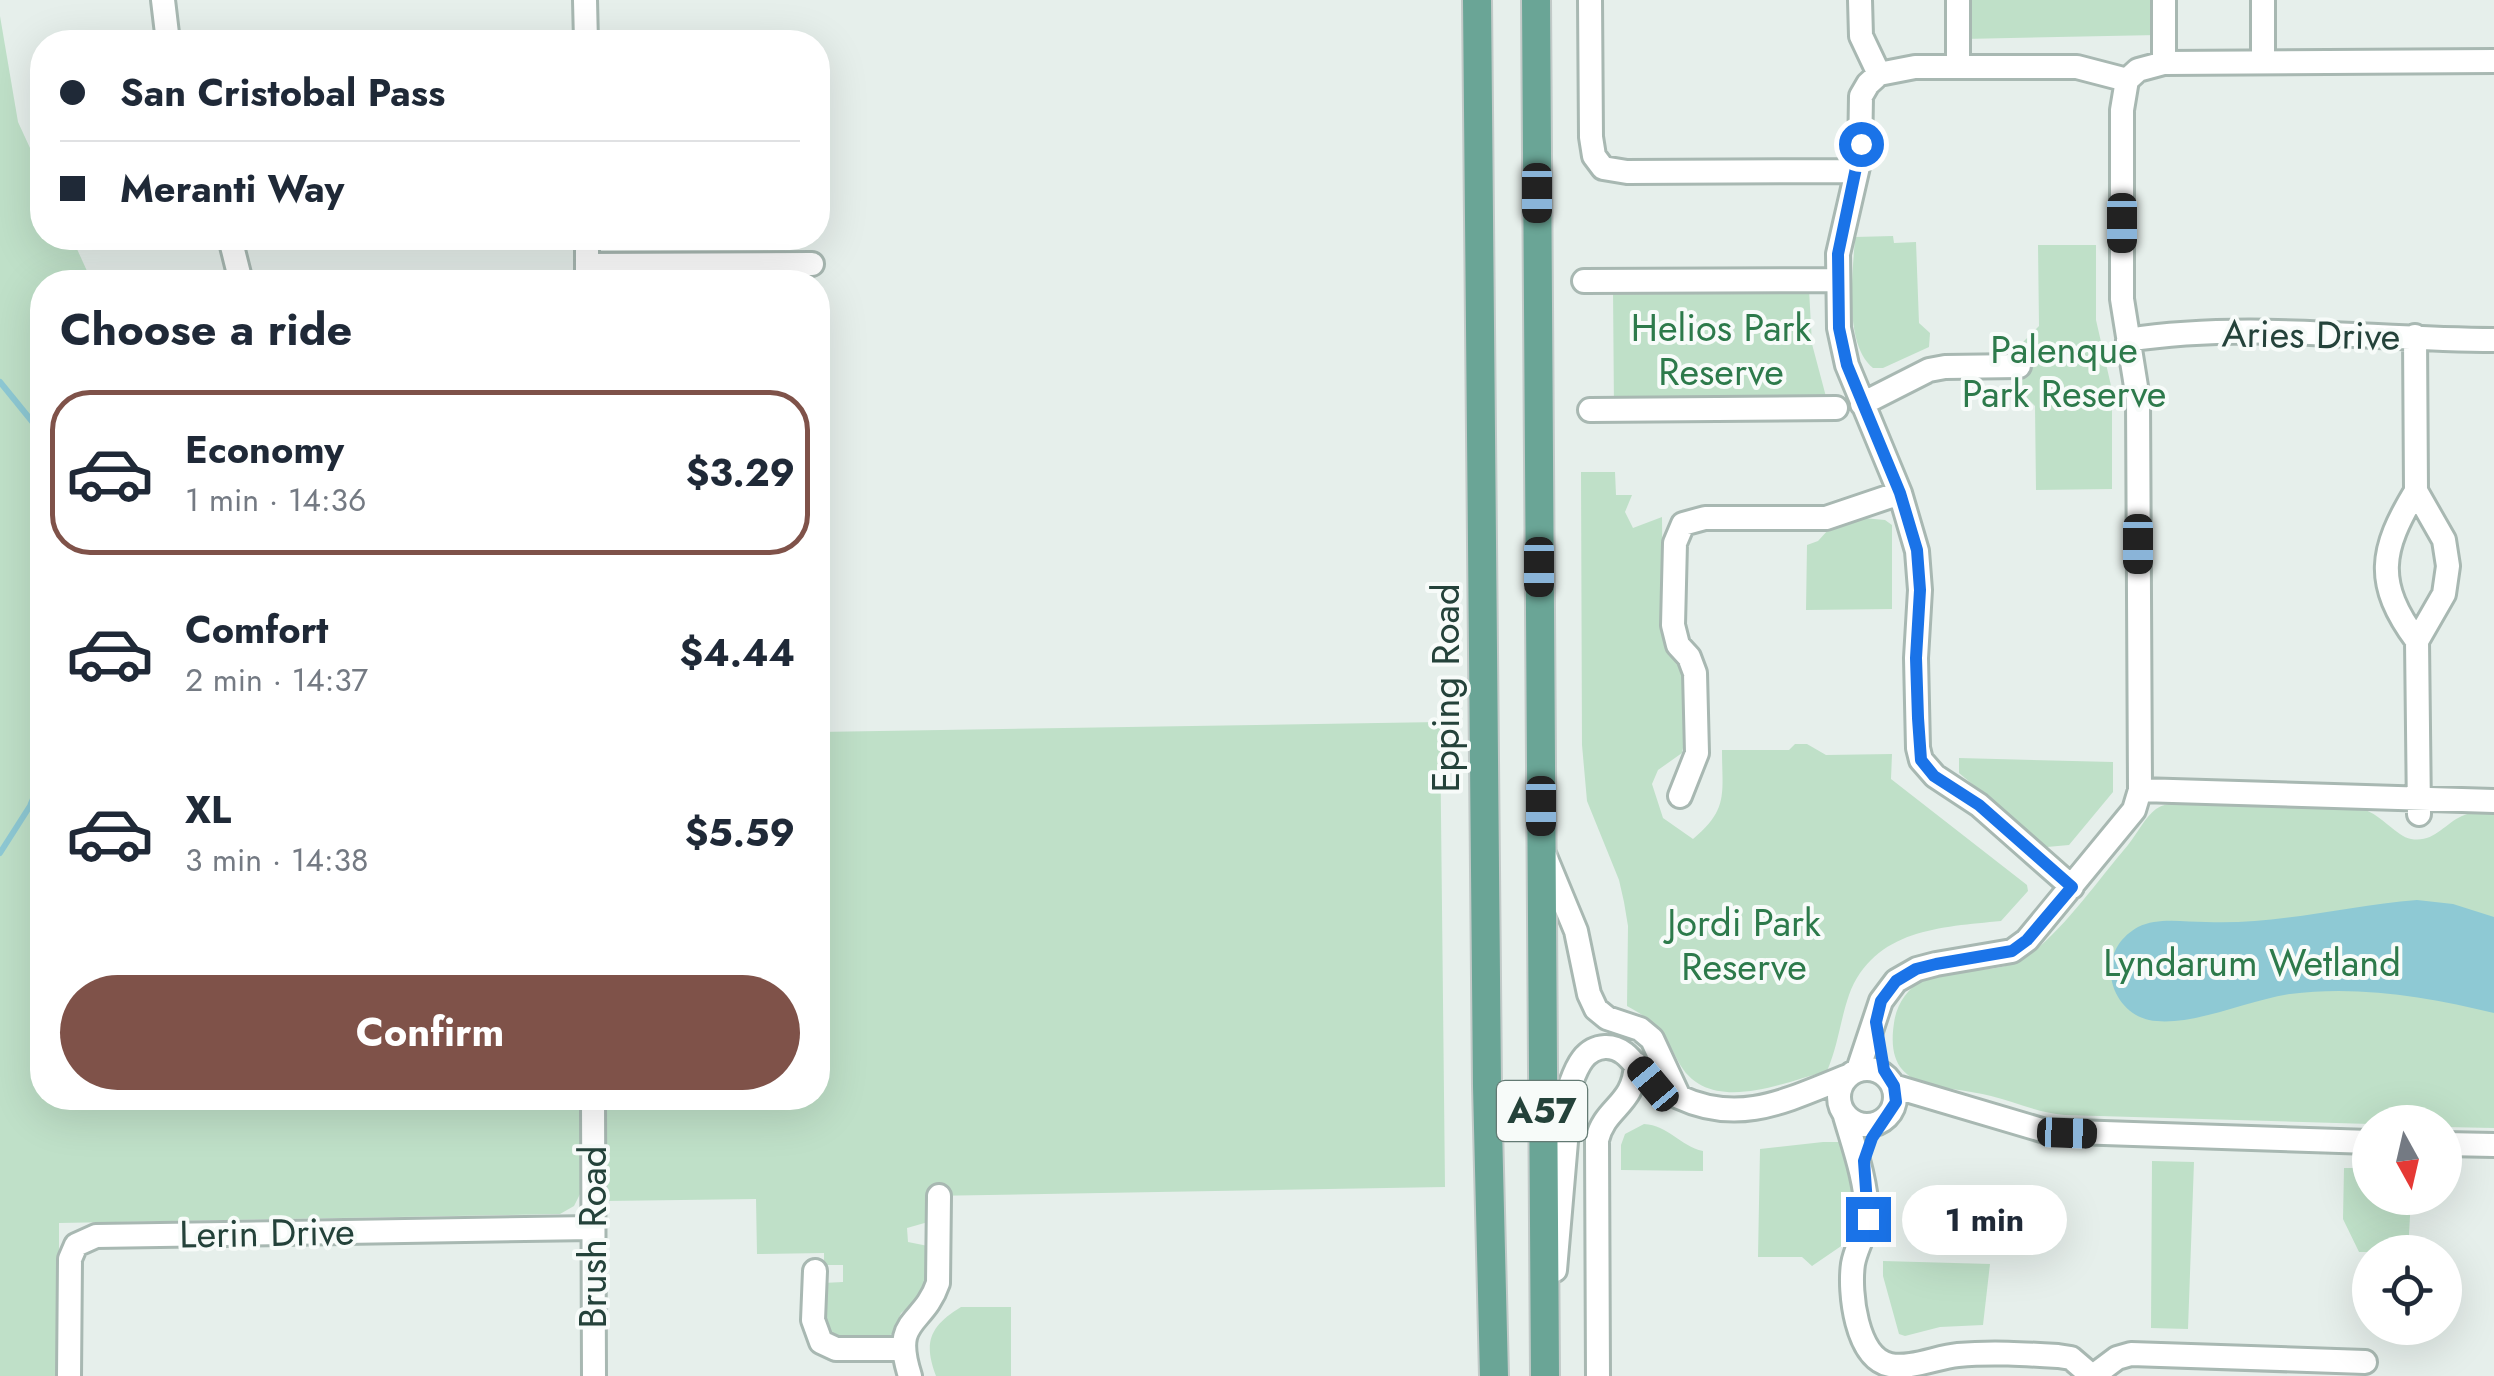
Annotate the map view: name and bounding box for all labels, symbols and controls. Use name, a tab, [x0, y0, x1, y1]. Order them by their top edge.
text: San Cristobal Pass	[120, 65, 445, 120]
route start	[1839, 122, 1884, 167]
text: Meranti Way	[120, 161, 344, 216]
car	[1522, 163, 1552, 223]
car	[2107, 193, 2137, 253]
text: Choose a ride	[60, 297, 352, 362]
park label: Helios Park Reserve	[1631, 300, 1812, 399]
street label: Aries Drive	[2221, 305, 2401, 364]
park label: Palenque Park Reserve	[1962, 322, 2166, 421]
text: Economy	[185, 422, 344, 477]
icon: car	[65, 428, 155, 518]
text: $3.29	[686, 445, 795, 500]
text: 1 min · 14:36	[185, 477, 366, 523]
car	[2123, 514, 2153, 574]
car	[1524, 537, 1554, 597]
street label: Epping Road	[1418, 583, 1473, 793]
text: Comfort	[185, 602, 328, 657]
icon: car	[65, 608, 155, 698]
text: $4.44	[680, 625, 795, 680]
text: 2 min · 14:37	[185, 657, 368, 703]
car	[1526, 776, 1556, 836]
text: XL	[185, 782, 231, 837]
icon: car	[65, 788, 155, 878]
text: $5.59	[685, 805, 795, 860]
text: 3 min · 14:38	[185, 837, 369, 883]
park label: Jordi Park Reserve	[1662, 895, 1821, 994]
park label: Lyndarum Wetland	[2103, 935, 2401, 990]
button: Confirm	[60, 975, 800, 1090]
car	[1622, 1051, 1684, 1117]
road number: A57	[1497, 1081, 1587, 1141]
north arrow	[2352, 1105, 2462, 1215]
map controls	[2352, 1105, 2462, 1345]
car	[2036, 1117, 2098, 1149]
street label: Brush Road	[565, 1146, 620, 1328]
callout: 1 min	[1903, 1184, 2068, 1254]
route end	[1846, 1197, 1891, 1242]
text: 1 min	[1945, 1197, 2024, 1243]
street label: Lerin Drive	[179, 1203, 355, 1262]
button: locate	[2352, 1235, 2462, 1345]

